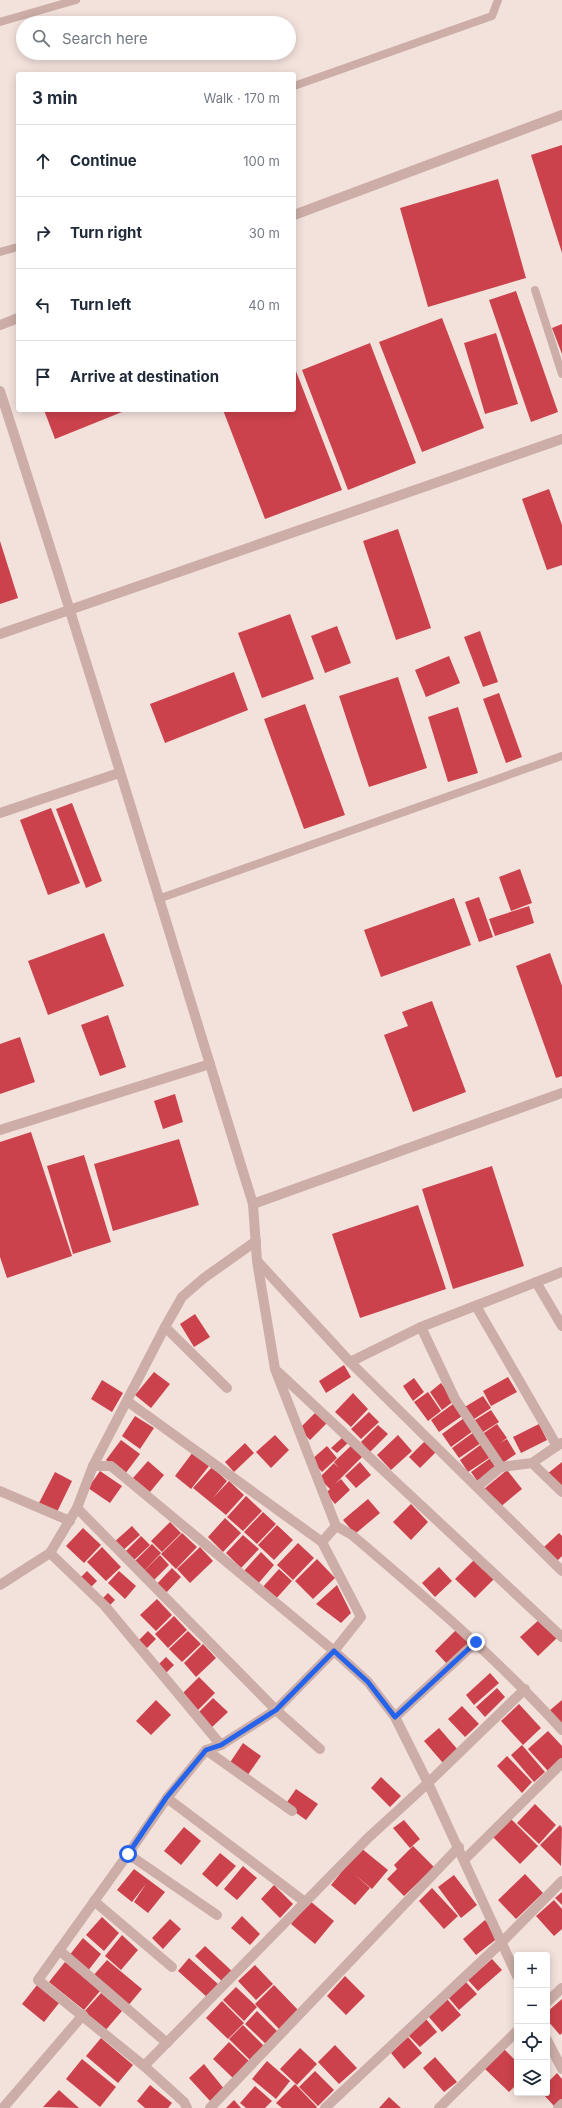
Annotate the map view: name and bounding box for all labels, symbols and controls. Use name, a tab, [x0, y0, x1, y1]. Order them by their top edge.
search box	[16, 16, 296, 60]
icon: search	[30, 27, 52, 49]
text: Search here	[62, 29, 148, 48]
text: 3 min	[32, 88, 78, 108]
text: Walk · 170 m	[204, 90, 280, 106]
icon: ahead	[32, 150, 54, 172]
text: Continue	[70, 151, 137, 170]
text: 100 m	[243, 153, 280, 169]
icon: right	[32, 222, 54, 244]
text: Turn right	[70, 223, 142, 242]
text: 30 m	[249, 225, 280, 241]
icon: left	[32, 294, 54, 316]
text: Turn left	[70, 295, 131, 314]
text: 40 m	[248, 297, 280, 313]
icon: arrive	[32, 366, 54, 388]
text: Arrive at destination	[70, 367, 219, 386]
route end	[467, 1633, 485, 1651]
route start	[119, 1845, 137, 1863]
map controls	[514, 1952, 550, 2096]
button: +	[514, 1952, 550, 1988]
button: −	[514, 1988, 550, 2024]
button: locate	[514, 2024, 550, 2060]
button: layers	[514, 2060, 550, 2096]

